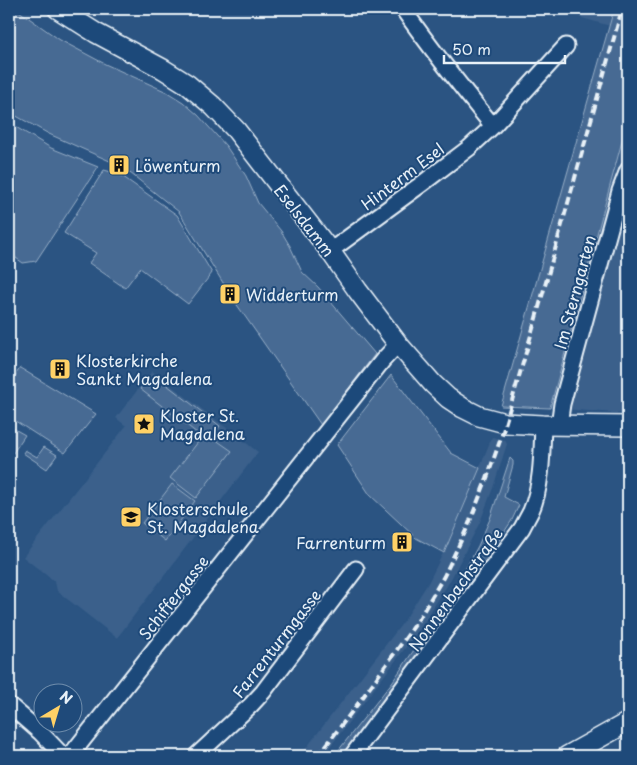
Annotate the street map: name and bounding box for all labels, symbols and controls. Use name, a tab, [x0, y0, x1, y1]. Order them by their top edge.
scale bar	[444, 32, 566, 64]
text: 50 m	[452, 37, 491, 60]
street label: Hinterm Esel	[355, 137, 449, 215]
building icon: Löwenturm	[107, 153, 131, 177]
place label: Löwenturm	[135, 153, 221, 177]
street label: Eselsdamm	[269, 179, 341, 261]
street label: Im Sterngarten	[547, 232, 601, 352]
building icon: Widderturm	[218, 282, 242, 306]
place label: Widderturm	[246, 282, 339, 306]
place label: Klosterkirche Sankt Magdalena	[76, 348, 212, 390]
building icon: Klosterkirche Sankt Magdalena	[48, 357, 72, 381]
place label: Kloster St. Magdalena	[160, 403, 245, 445]
place icon: Kloster St. Magdalena	[132, 412, 156, 436]
place label: Klosterschule St. Magdalena	[147, 496, 259, 538]
school or university icon: Klosterschule St. Magdalena	[119, 505, 143, 529]
street label: Nonnenbachstraße	[402, 522, 508, 656]
place label: Farrenturm	[296, 530, 386, 554]
building icon: Farrenturm	[390, 530, 414, 554]
street label: Schiffergasse	[132, 550, 214, 644]
street label: Farrenturmgasse	[226, 583, 326, 703]
north arrow	[32, 682, 82, 732]
text: N	[55, 686, 77, 709]

